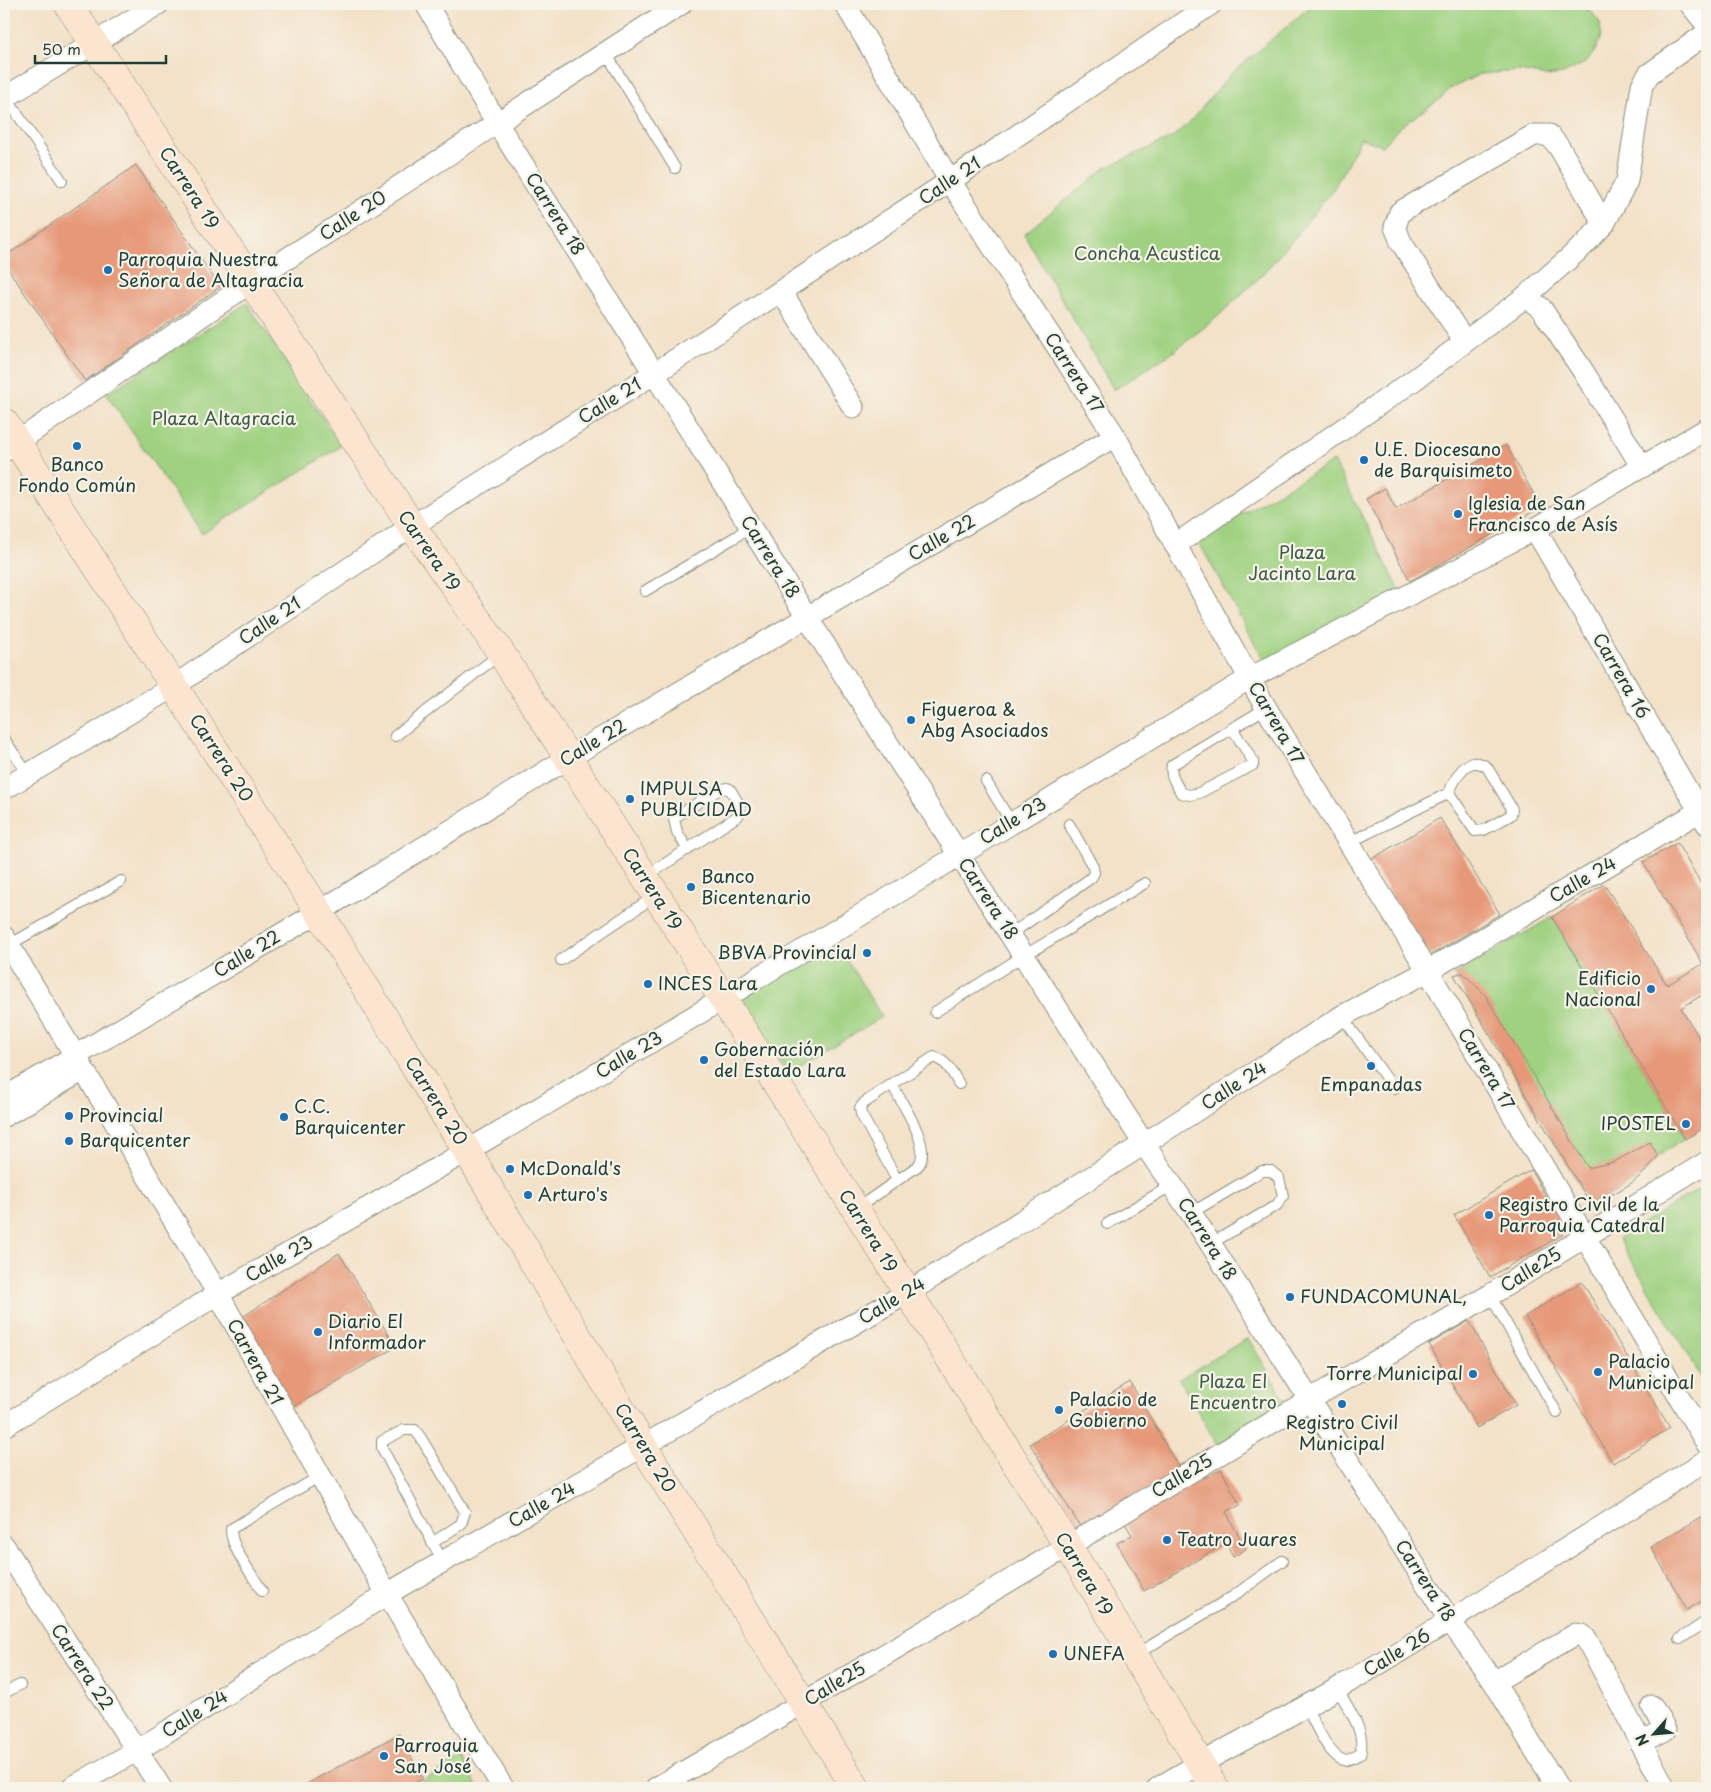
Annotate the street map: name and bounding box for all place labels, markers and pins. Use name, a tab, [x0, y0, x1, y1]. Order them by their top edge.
place label: Parroquia Nuestra Señora de Altagracia	[118, 245, 304, 293]
marker: Parroquia Nuestra Señora de Altagracia	[102, 264, 114, 276]
place label: U.E. Diocesano de Barquisimeto	[1374, 435, 1512, 483]
marker: Banco Fondo Común	[71, 440, 83, 452]
place label: Banco Fondo Común	[18, 450, 136, 498]
marker: U.E. Diocesano de Barquisimeto	[1358, 454, 1370, 466]
place label: Iglesia de San Francisco de Asís	[1468, 489, 1618, 537]
marker: Iglesia de San Francisco de Asís	[1452, 508, 1464, 520]
place label: Figueroa & Abg Asociados	[921, 695, 1048, 743]
marker: Figueroa & Abg Asociados	[905, 714, 917, 726]
place label: IMPULSA PUBLICIDAD	[640, 774, 752, 822]
marker: IMPULSA PUBLICIDAD	[624, 793, 636, 805]
place label: Banco Bicentenario	[701, 862, 811, 910]
marker: Banco Bicentenario	[685, 881, 697, 893]
place label: BBVA Provincial	[717, 938, 857, 965]
marker: BBVA Provincial	[861, 947, 873, 959]
place label: Edificio Nacional	[1565, 964, 1641, 1012]
place label: INCES Lara	[658, 969, 758, 996]
marker: INCES Lara	[642, 978, 654, 990]
marker: Edificio Nacional	[1645, 983, 1657, 995]
place label: Gobernación del Estado Lara	[714, 1035, 847, 1083]
marker: Gobernación del Estado Lara	[698, 1054, 710, 1066]
marker: Empanadas	[1365, 1060, 1377, 1072]
place label: Empanadas	[1320, 1070, 1422, 1097]
place label: C.C. Barquicenter	[294, 1092, 406, 1140]
place label: Provincial	[79, 1101, 164, 1128]
place label: IPOSTEL	[1601, 1109, 1676, 1136]
marker: Provincial	[63, 1110, 75, 1122]
marker: C.C. Barquicenter	[278, 1111, 290, 1123]
marker: IPOSTEL	[1680, 1118, 1692, 1130]
place label: Barquicenter	[79, 1126, 191, 1153]
marker: Barquicenter	[63, 1135, 75, 1147]
place label: McDonald's	[520, 1154, 621, 1181]
marker: McDonald's	[504, 1163, 516, 1175]
place label: Arturo's	[538, 1180, 608, 1207]
marker: Arturo's	[522, 1189, 534, 1201]
place label: Registro Civil de la Parroquia Catedral	[1499, 1190, 1665, 1238]
marker: Registro Civil de la Parroquia Catedral	[1483, 1209, 1495, 1221]
place label: FUNDACOMUNAL,	[1300, 1282, 1467, 1309]
marker: FUNDACOMUNAL,	[1284, 1291, 1296, 1303]
place label: Diario El Informador	[328, 1307, 426, 1355]
marker: Diario El Informador	[312, 1326, 324, 1338]
place label: Palacio Municipal	[1608, 1347, 1694, 1395]
place label: Torre Municipal	[1326, 1359, 1463, 1386]
marker: Palacio Municipal	[1592, 1366, 1604, 1378]
marker: Torre Municipal	[1467, 1368, 1479, 1380]
place label: Palacio de Gobierno	[1069, 1385, 1158, 1433]
marker: Registro Civil Municipal	[1336, 1398, 1348, 1410]
marker: Palacio de Gobierno	[1053, 1404, 1065, 1416]
place label: Registro Civil Municipal	[1286, 1408, 1398, 1456]
place label: Teatro Juares	[1177, 1525, 1297, 1552]
marker: Teatro Juares	[1161, 1534, 1173, 1546]
place label: UNEFA	[1063, 1639, 1125, 1666]
marker: UNEFA	[1047, 1648, 1059, 1660]
place label: Parroquia San José	[394, 1731, 478, 1779]
marker: Parroquia San José	[378, 1750, 390, 1762]

